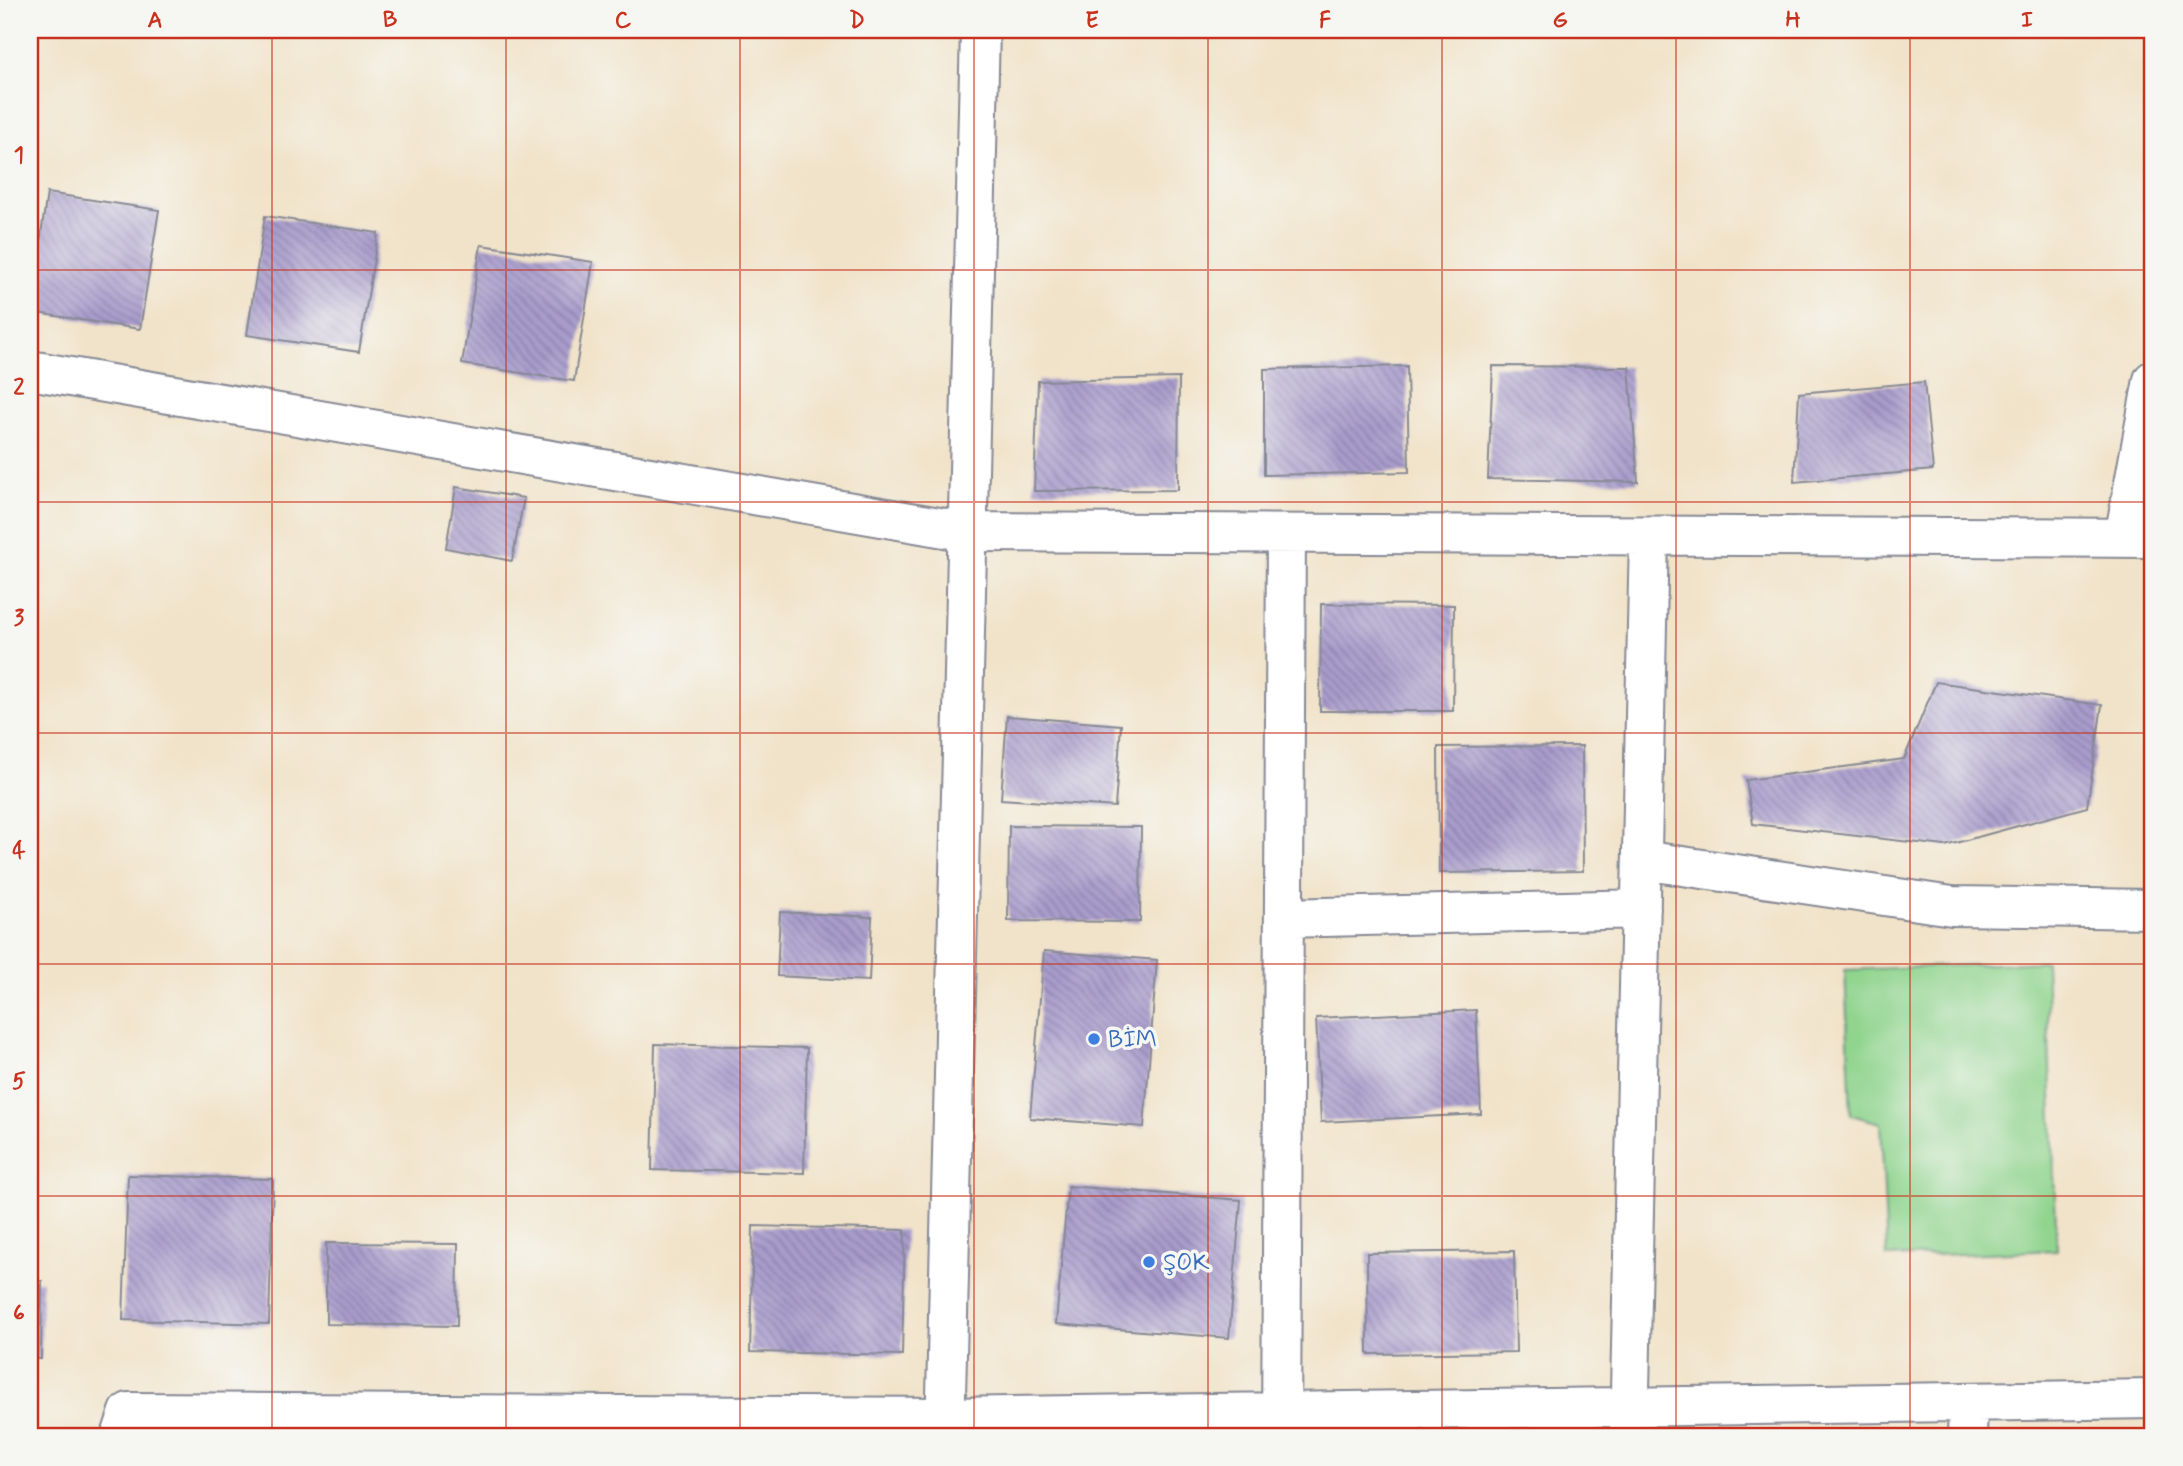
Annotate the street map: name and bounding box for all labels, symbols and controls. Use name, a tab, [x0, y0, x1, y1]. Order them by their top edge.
text: A	[147, 6, 163, 36]
text: B	[383, 6, 398, 36]
text: C	[615, 6, 632, 36]
text: D	[849, 6, 865, 36]
text: E	[1085, 6, 1099, 36]
text: F	[1319, 6, 1331, 36]
text: G	[1552, 6, 1568, 36]
text: H	[1785, 6, 1801, 36]
text: I	[2021, 6, 2033, 36]
text: 1	[14, 141, 24, 171]
text: 2	[13, 373, 25, 403]
text: 3	[14, 604, 25, 634]
text: 4	[12, 836, 26, 866]
place label: BİM	[1108, 1025, 1157, 1056]
marker: BİM	[1086, 1031, 1102, 1047]
text: 5	[12, 1067, 26, 1097]
place label: ŞOK	[1163, 1248, 1209, 1279]
marker: ŞOK	[1141, 1254, 1157, 1270]
text: 6	[13, 1299, 25, 1329]

